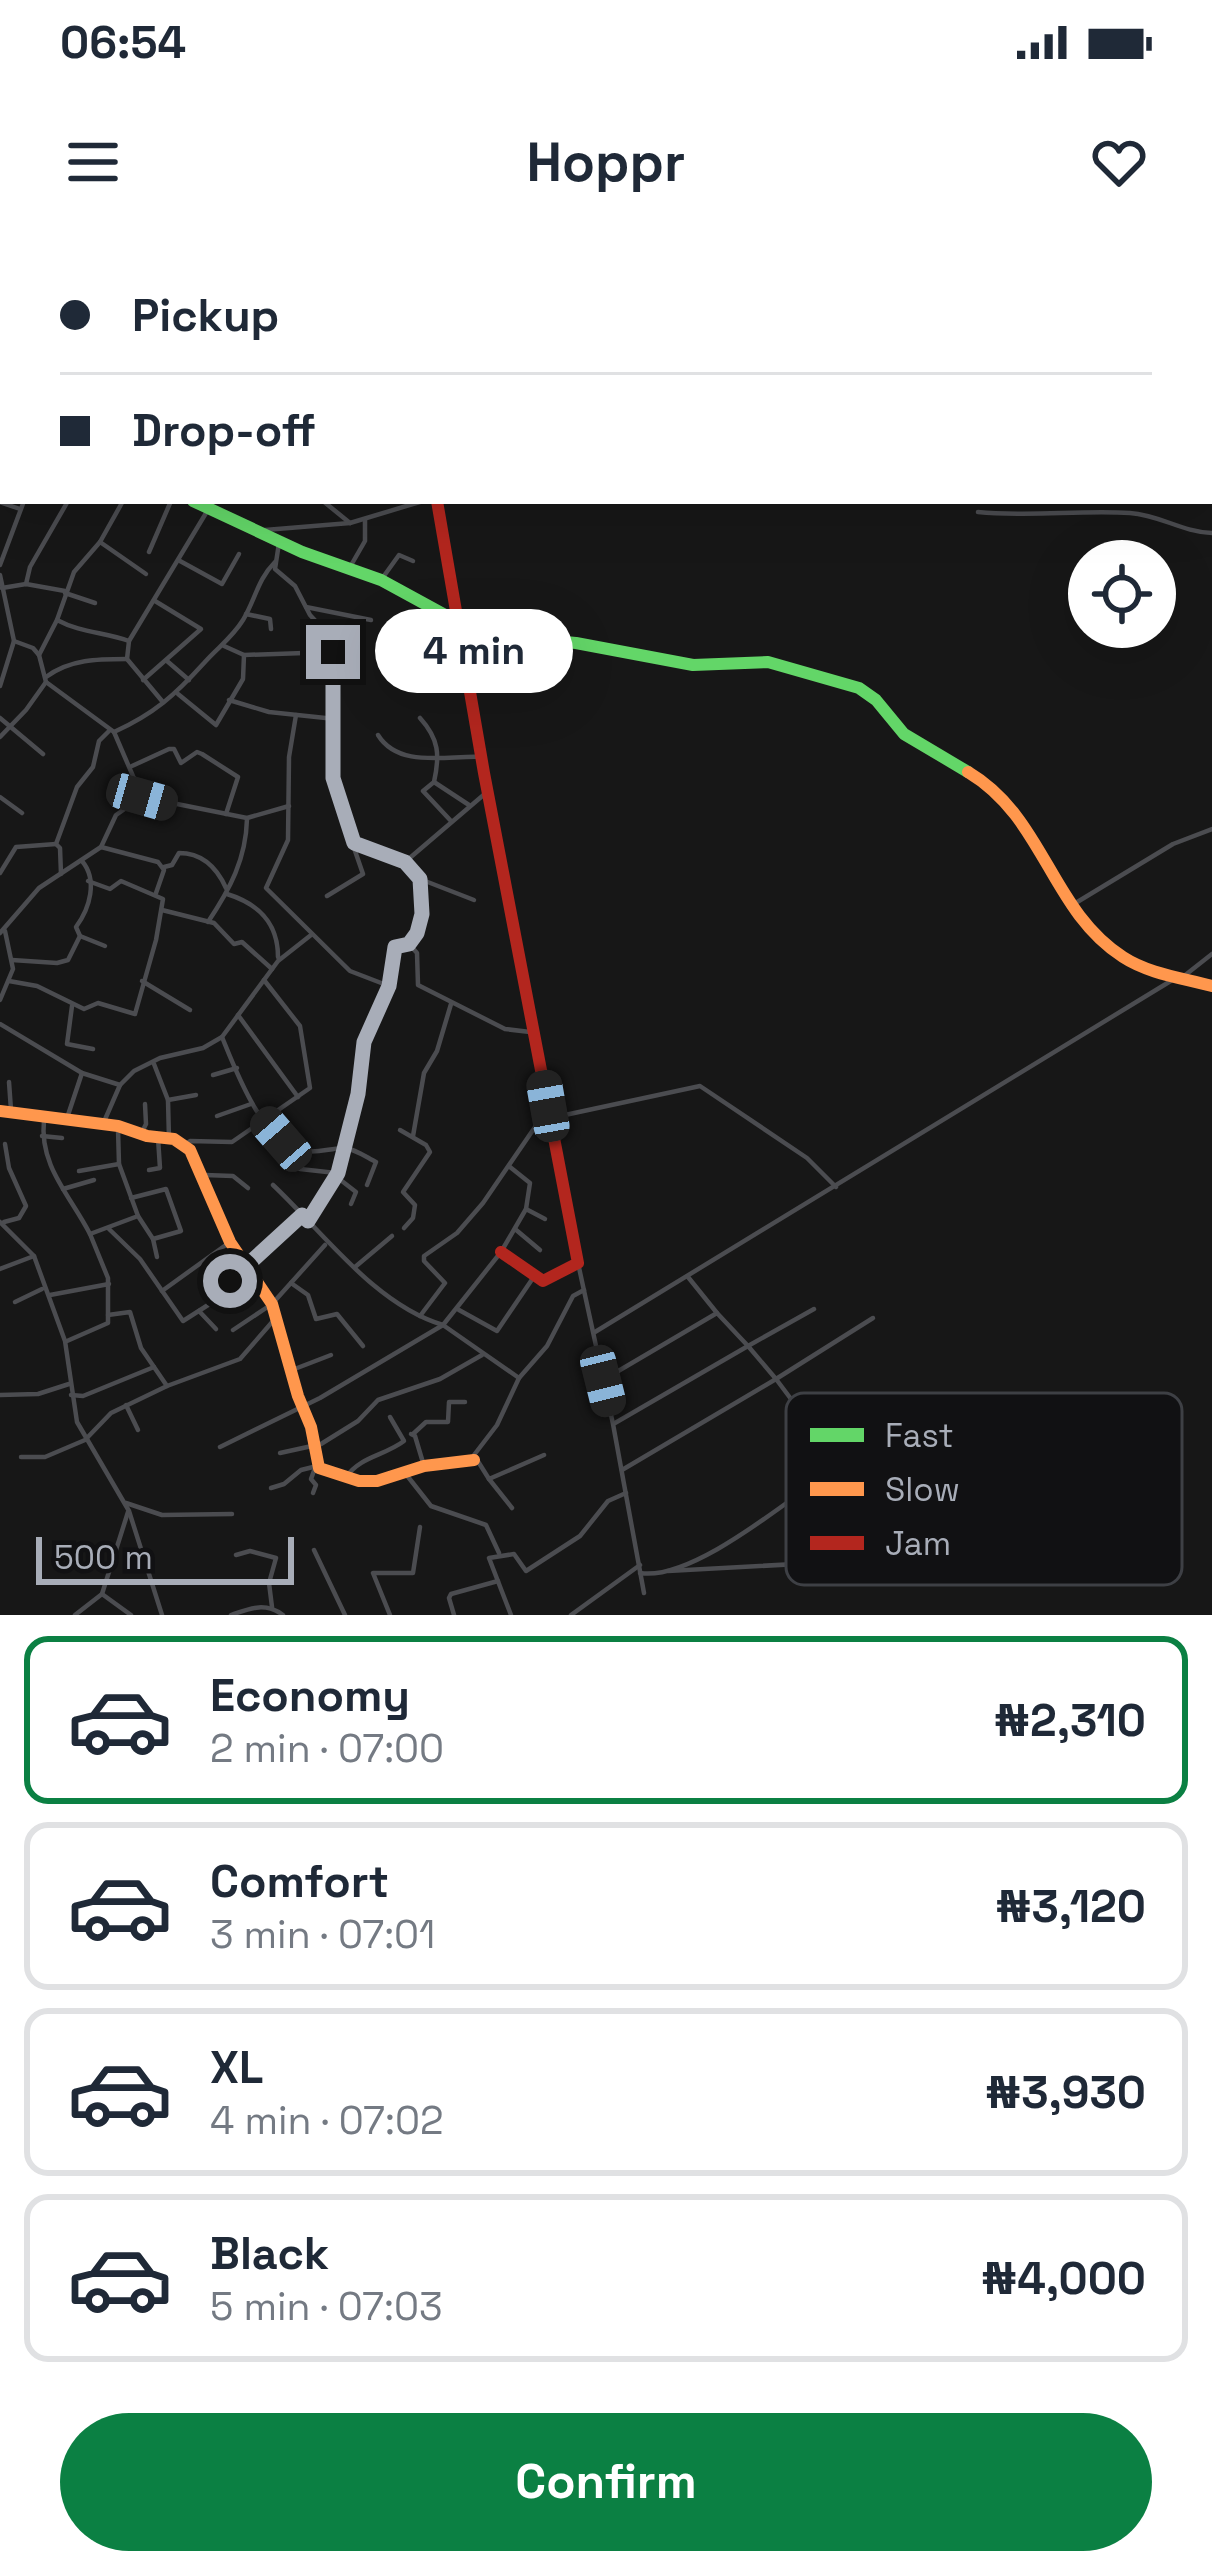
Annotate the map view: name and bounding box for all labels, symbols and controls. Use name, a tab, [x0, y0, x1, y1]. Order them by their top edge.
text: 06:54	[60, 14, 186, 71]
text: Hoppr	[527, 128, 685, 197]
icon: menu	[60, 129, 126, 195]
icon: heart	[1086, 129, 1152, 195]
text: Pickup	[132, 287, 279, 344]
text: Drop-off	[132, 402, 316, 459]
map controls	[1068, 540, 1176, 648]
button: locate	[1068, 540, 1176, 648]
callout: 4 min	[375, 610, 573, 694]
route end	[306, 625, 360, 679]
text: 4 min	[423, 626, 525, 675]
car	[102, 770, 182, 824]
car	[524, 1067, 572, 1145]
car	[244, 1100, 318, 1178]
route start	[203, 1254, 257, 1308]
car	[577, 1342, 629, 1420]
legend	[786, 1393, 1182, 1585]
text: Fast	[885, 1415, 954, 1457]
text: Slow	[885, 1469, 960, 1511]
text: Jam	[885, 1523, 951, 1565]
scale bar	[36, 1531, 294, 1584]
text: 500 m	[54, 1537, 153, 1579]
icon: car	[66, 1666, 174, 1774]
text: Economy	[210, 1667, 410, 1724]
text: ₦2,310	[994, 1692, 1146, 1749]
text: 2 min · 07:00	[210, 1724, 444, 1773]
icon: car	[66, 1852, 174, 1960]
text: Comfort	[210, 1853, 389, 1910]
text: ₦3,120	[995, 1878, 1146, 1935]
text: 3 min · 07:01	[210, 1910, 435, 1959]
icon: car	[66, 2038, 174, 2146]
text: XL	[210, 2039, 263, 2096]
text: ₦3,930	[985, 2064, 1146, 2121]
text: 4 min · 07:02	[210, 2096, 443, 2145]
icon: car	[66, 2224, 174, 2332]
text: Black	[210, 2225, 329, 2282]
text: ₦4,000	[981, 2250, 1146, 2307]
text: 5 min · 07:03	[210, 2282, 442, 2331]
button: Confirm	[60, 2413, 1152, 2551]

